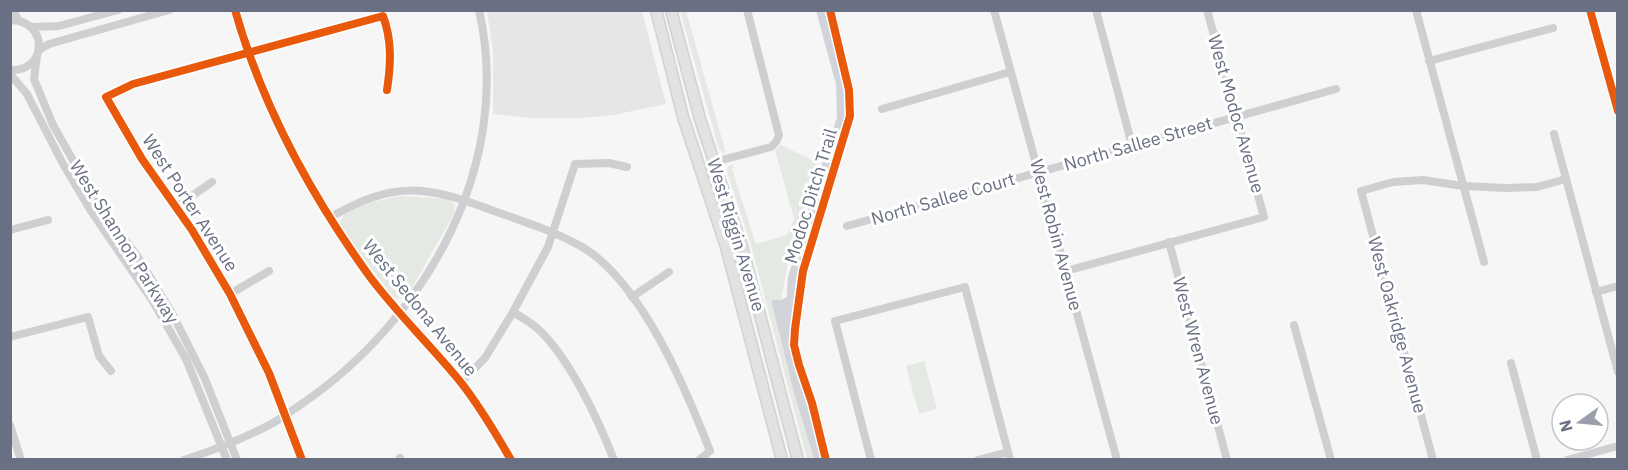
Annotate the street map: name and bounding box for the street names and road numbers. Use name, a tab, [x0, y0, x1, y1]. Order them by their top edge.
street label: West Modoc Avenue	[1203, 32, 1270, 196]
street label: North Sallee Street	[1061, 111, 1215, 176]
street label: Modoc Ditch Trail	[779, 126, 842, 266]
street label: West Porter Avenue	[137, 130, 243, 276]
street label: West Riggin Avenue	[702, 155, 771, 314]
street label: West Shannon Parkway	[65, 156, 184, 328]
street label: West Robin Avenue	[1025, 157, 1088, 313]
street label: North Sallee Court	[868, 167, 1017, 230]
street label: West Sedona Avenue	[358, 234, 483, 381]
street label: West Oakridge Avenue	[1363, 234, 1432, 416]
street label: West Wren Avenue	[1168, 275, 1229, 427]

